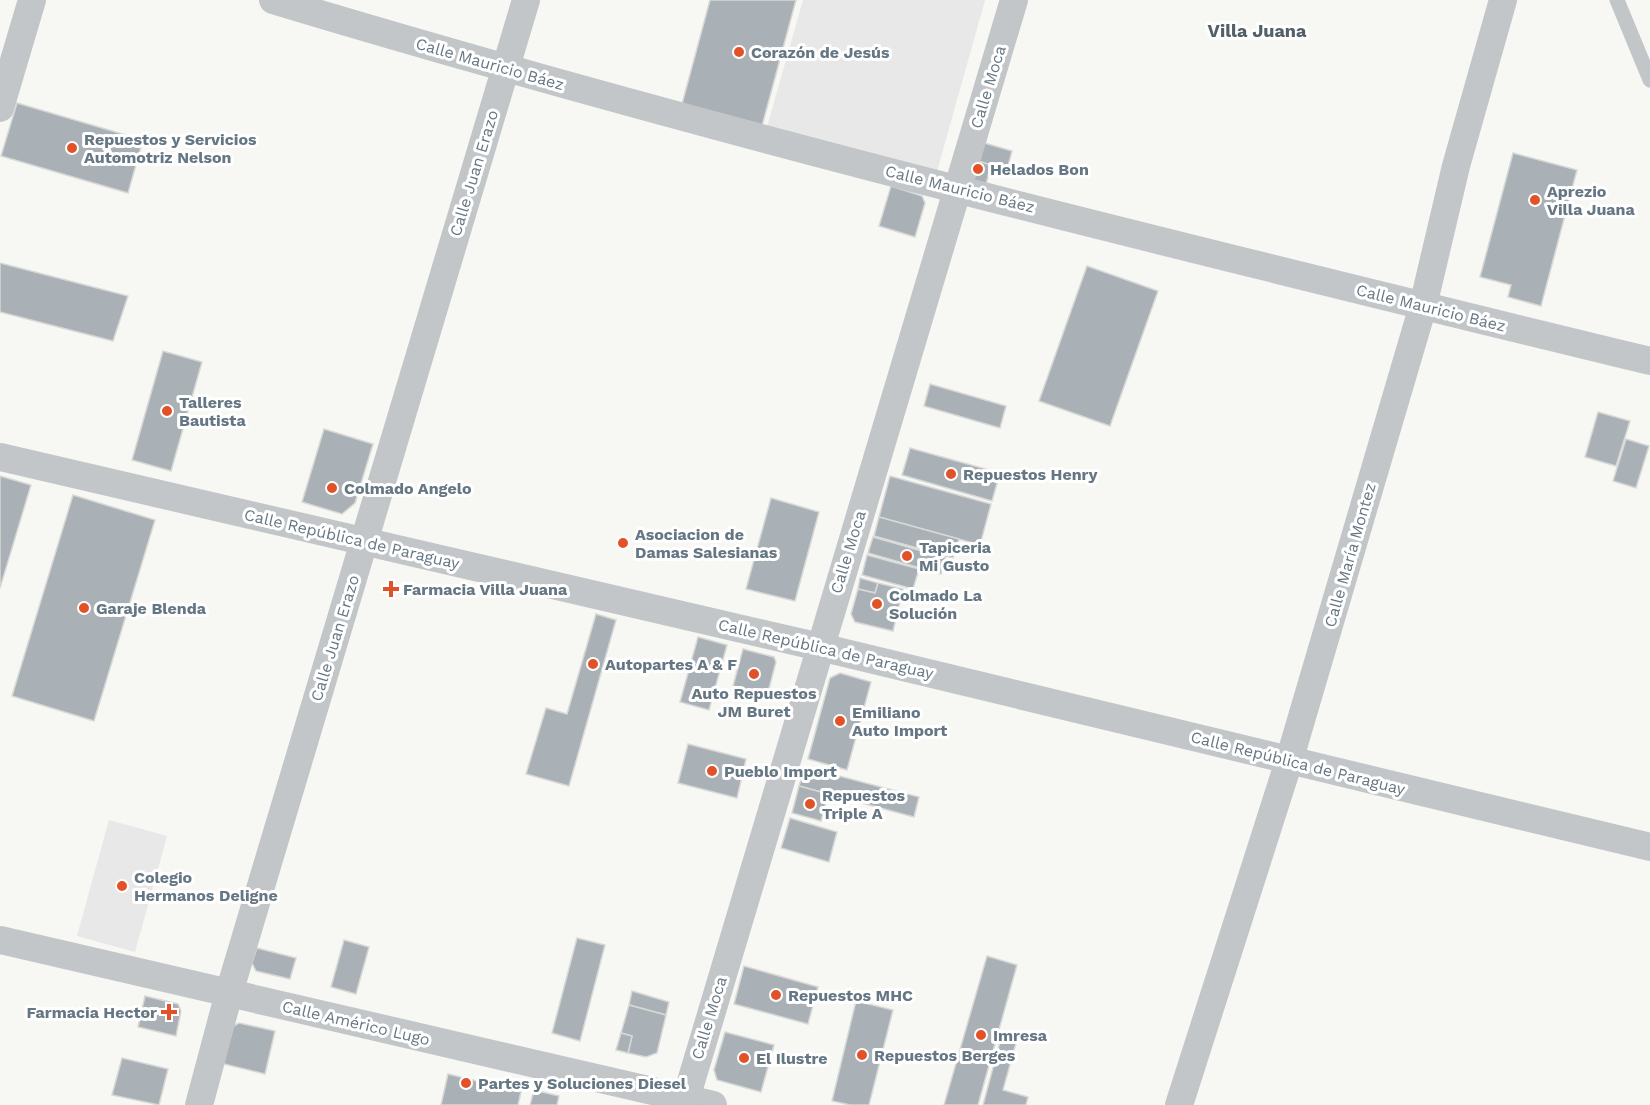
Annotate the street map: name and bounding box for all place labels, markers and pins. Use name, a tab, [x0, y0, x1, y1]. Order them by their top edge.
place label: Corazón de Jesús	[751, 43, 890, 62]
marker: Corazón de Jesús	[732, 45, 746, 59]
place label: Repuestos y Servicios Automotriz Nelson	[84, 130, 257, 167]
marker: Repuestos y Servicios Automotriz Nelson	[65, 141, 79, 155]
place label: Helados Bon	[990, 160, 1089, 179]
marker: Helados Bon	[971, 162, 985, 176]
place label: Aprezio Villa Juana	[1547, 182, 1636, 219]
marker: Aprezio Villa Juana	[1528, 193, 1542, 207]
place label: Talleres Bautista	[179, 393, 246, 430]
marker: Talleres Bautista	[160, 404, 174, 418]
place label: Repuestos Henry	[963, 465, 1098, 484]
marker: Repuestos Henry	[944, 467, 958, 481]
place label: Colmado Angelo	[344, 479, 472, 498]
marker: Colmado Angelo	[325, 481, 339, 495]
place label: Asociacion de Damas Salesianas	[635, 525, 778, 562]
marker: Asociacion de Damas Salesianas	[616, 536, 630, 550]
place label: Tapiceria Mi Gusto	[919, 538, 992, 575]
marker: Tapiceria Mi Gusto	[900, 549, 914, 563]
place label: Farmacia Villa Juana	[403, 580, 568, 599]
marker: Farmacia Villa Juana	[384, 582, 398, 596]
place label: Colmado La Solución	[889, 586, 983, 623]
marker: Colmado La Solución	[870, 597, 884, 611]
place label: Garaje Blenda	[96, 599, 207, 618]
marker: Garaje Blenda	[77, 601, 91, 615]
place label: Autopartes A & F	[605, 655, 737, 674]
marker: Autopartes A & F	[586, 657, 600, 671]
marker: Auto Repuestos JM Buret	[747, 667, 761, 681]
place label: Auto Repuestos JM Buret	[692, 684, 817, 721]
place label: Emiliano Auto Import	[852, 703, 947, 740]
marker: Emiliano Auto Import	[833, 714, 847, 728]
place label: Pueblo Import	[724, 762, 837, 781]
marker: Pueblo Import	[705, 764, 719, 778]
place label: Repuestos Triple A	[822, 786, 905, 823]
marker: Repuestos Triple A	[803, 797, 817, 811]
place label: Colegio Hermanos Deligne	[134, 868, 278, 905]
marker: Colegio Hermanos Deligne	[115, 879, 129, 893]
place label: Repuestos MHC	[788, 986, 913, 1005]
marker: Repuestos MHC	[769, 988, 783, 1002]
place label: Farmacia Hector	[26, 1003, 157, 1022]
marker: Farmacia Hector	[162, 1005, 176, 1019]
place label: Imresa	[993, 1026, 1048, 1045]
marker: Imresa	[974, 1028, 988, 1042]
place label: Repuestos Berges	[874, 1046, 1016, 1065]
marker: Repuestos Berges	[855, 1048, 869, 1062]
place label: El Ilustre	[756, 1049, 827, 1068]
marker: El Ilustre	[737, 1051, 751, 1065]
place label: Partes y Soluciones Diesel	[478, 1074, 687, 1093]
marker: Partes y Soluciones Diesel	[459, 1076, 473, 1090]

